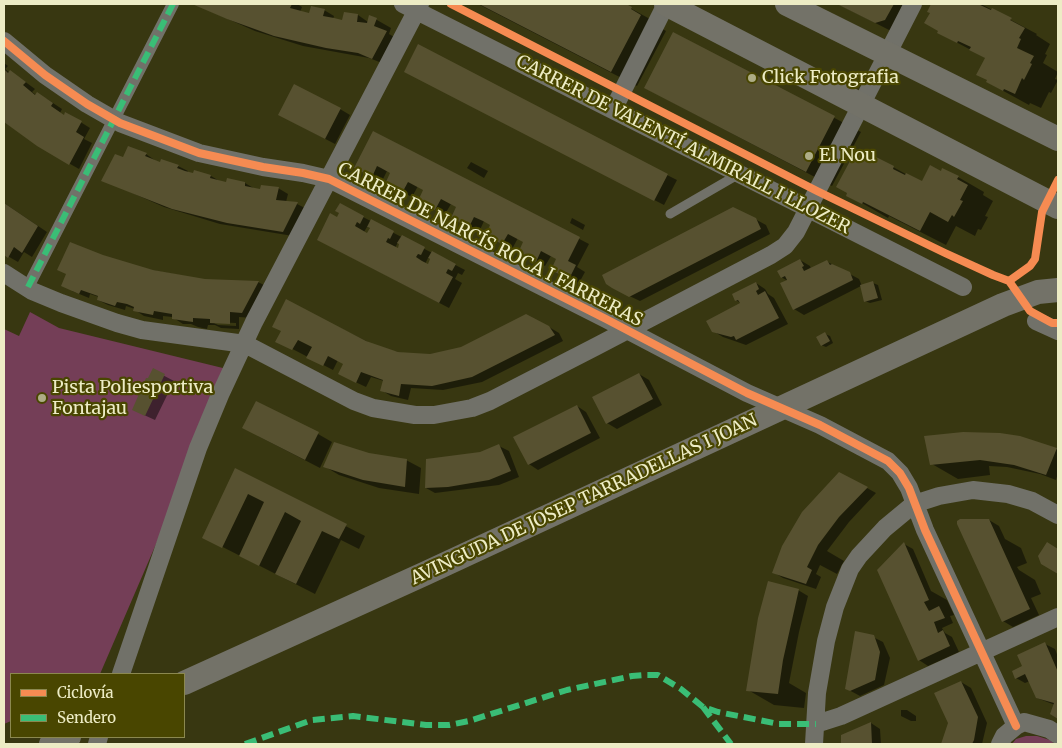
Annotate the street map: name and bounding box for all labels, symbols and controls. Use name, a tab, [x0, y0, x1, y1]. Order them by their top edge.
street label: CARRER DE VALENTÍ ALMIRALL I LLOZER	[512, 51, 854, 239]
place label: Click Fotografia	[762, 67, 899, 89]
marker: Click Fotografia	[746, 72, 758, 84]
place label: El Nou	[819, 145, 876, 167]
marker: El Nou	[803, 150, 815, 162]
street label: CARRER DE NARCÍS ROCA I FARRERAS	[334, 158, 646, 332]
place label: Pista Poliesportiva Fontajau	[52, 377, 213, 419]
marker: Pista Poliesportiva Fontajau	[36, 392, 48, 404]
street label: AVINGUDA DE JOSEP TARRADELLAS I JOAN	[407, 410, 761, 590]
legend	[10, 673, 185, 738]
text: Ciclovía	[57, 683, 114, 702]
text: Sendero	[57, 708, 116, 727]

